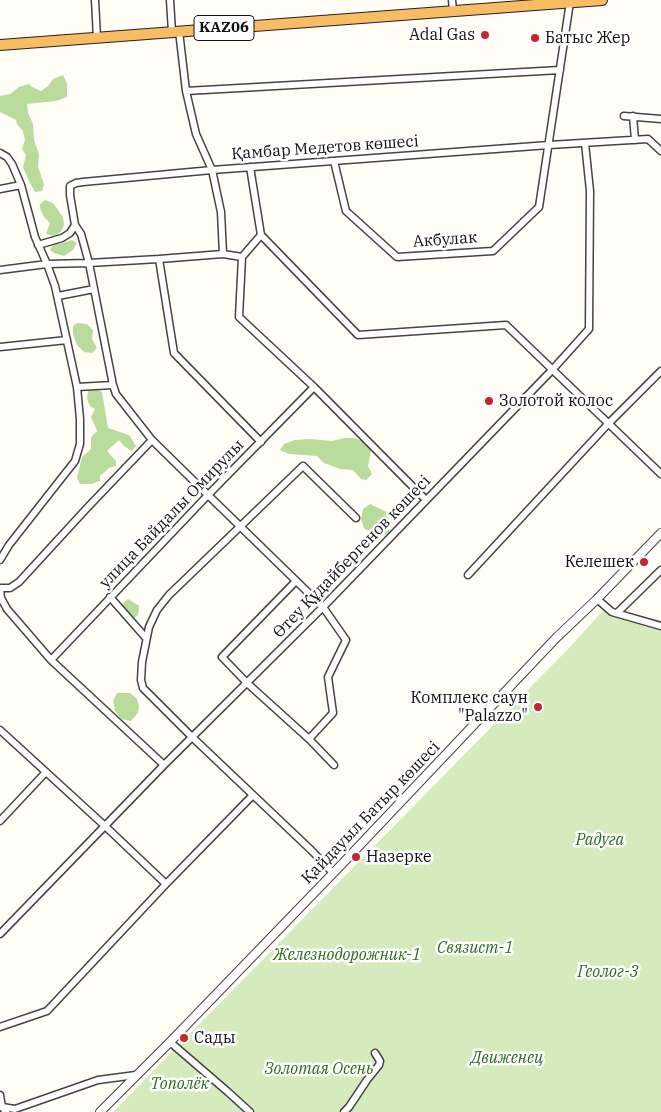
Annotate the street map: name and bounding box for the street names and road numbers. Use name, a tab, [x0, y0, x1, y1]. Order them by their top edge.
road number: KАZ06	[194, 15, 254, 40]
street label: Қамбар Медетов көшесі	[231, 132, 419, 164]
street label: Акбулак	[412, 228, 478, 252]
street label: улица Байдалы Омирулы	[96, 436, 248, 592]
street label: Өтеу Құдайбергенов көшесі	[269, 472, 435, 642]
street label: Қайдауыл Батыр көшесі	[298, 738, 444, 888]

